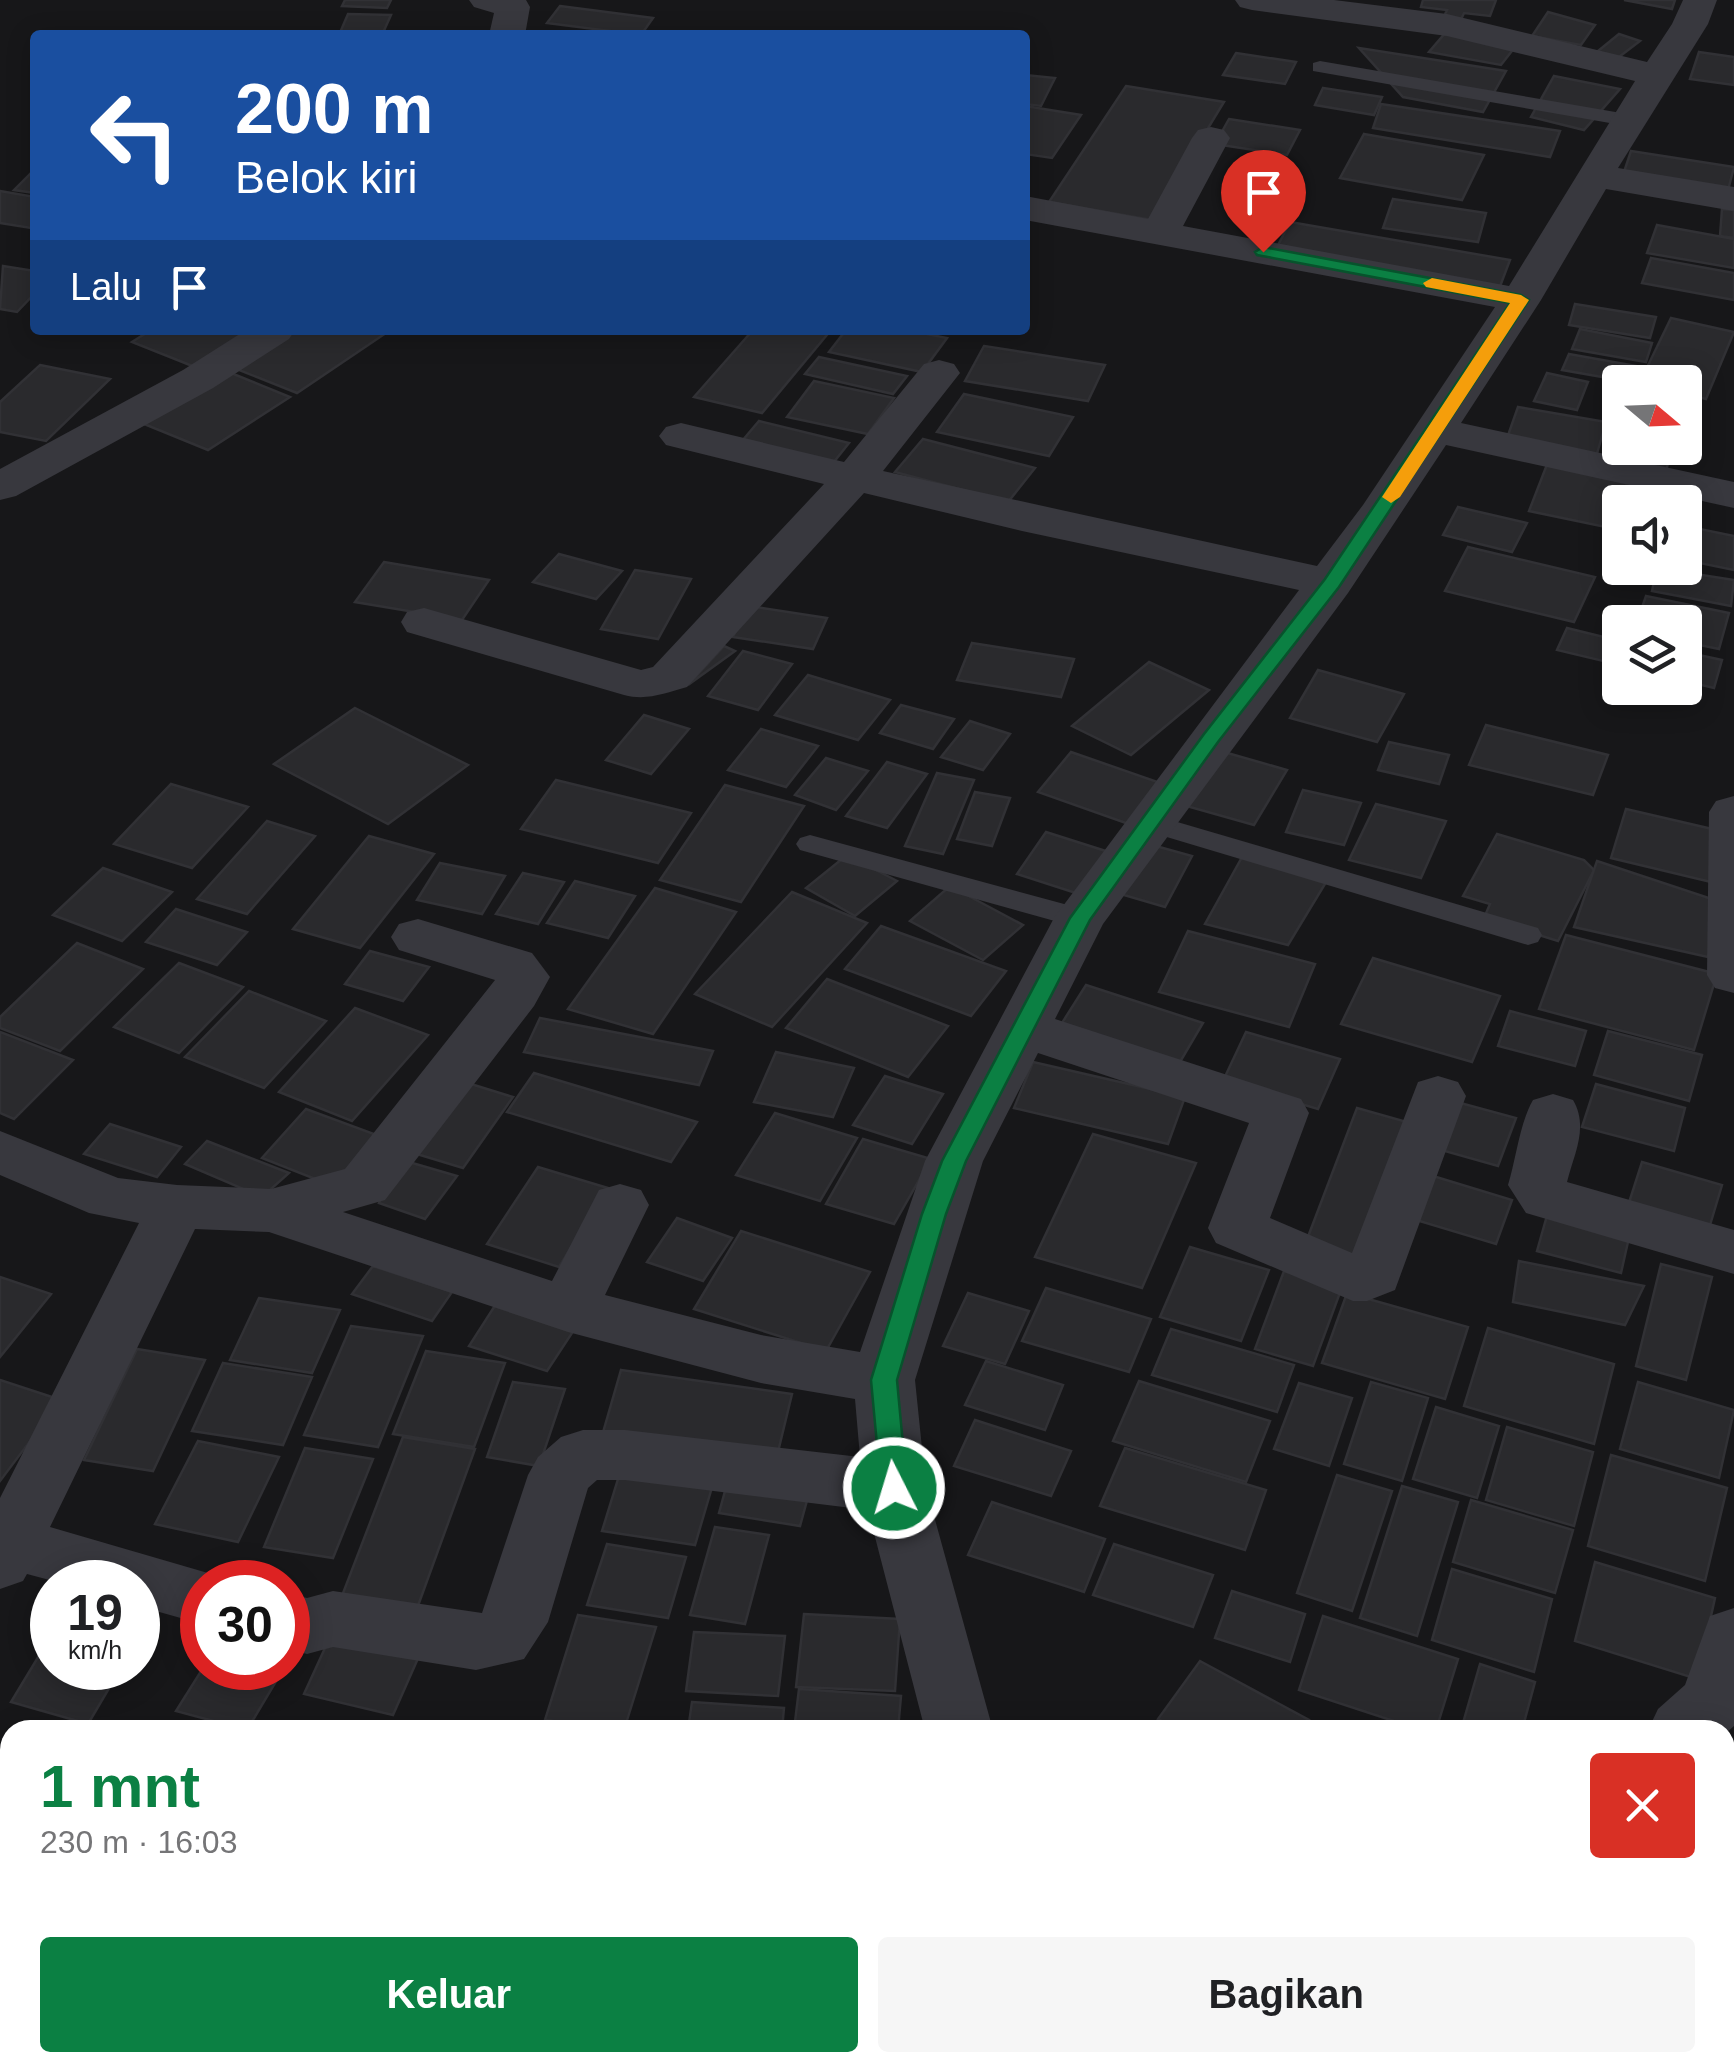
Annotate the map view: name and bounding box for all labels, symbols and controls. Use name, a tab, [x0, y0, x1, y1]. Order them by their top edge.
icon: left	[70, 70, 200, 200]
text: 200 m	[235, 70, 433, 148]
pin	[1221, 150, 1306, 253]
text: Belok kiri	[235, 152, 418, 203]
icon: arrive	[1236, 165, 1291, 220]
icon: arrive	[162, 260, 217, 315]
text: Lalu	[70, 266, 142, 308]
north arrow	[1602, 365, 1702, 465]
map controls	[1602, 365, 1702, 705]
button: sound	[1602, 485, 1702, 585]
button: layers	[1602, 605, 1702, 705]
position arrow	[842, 1436, 946, 1540]
speed limit sign: 30	[180, 1560, 310, 1690]
text: 19	[67, 1585, 123, 1641]
text: km/h	[68, 1636, 122, 1664]
text: 1 mnt	[40, 1753, 200, 1820]
button: close	[1590, 1753, 1695, 1858]
text: 230 m · 16:03	[40, 1824, 237, 1860]
button: Keluar	[40, 1937, 858, 2052]
button: Bagikan	[878, 1937, 1695, 2052]

